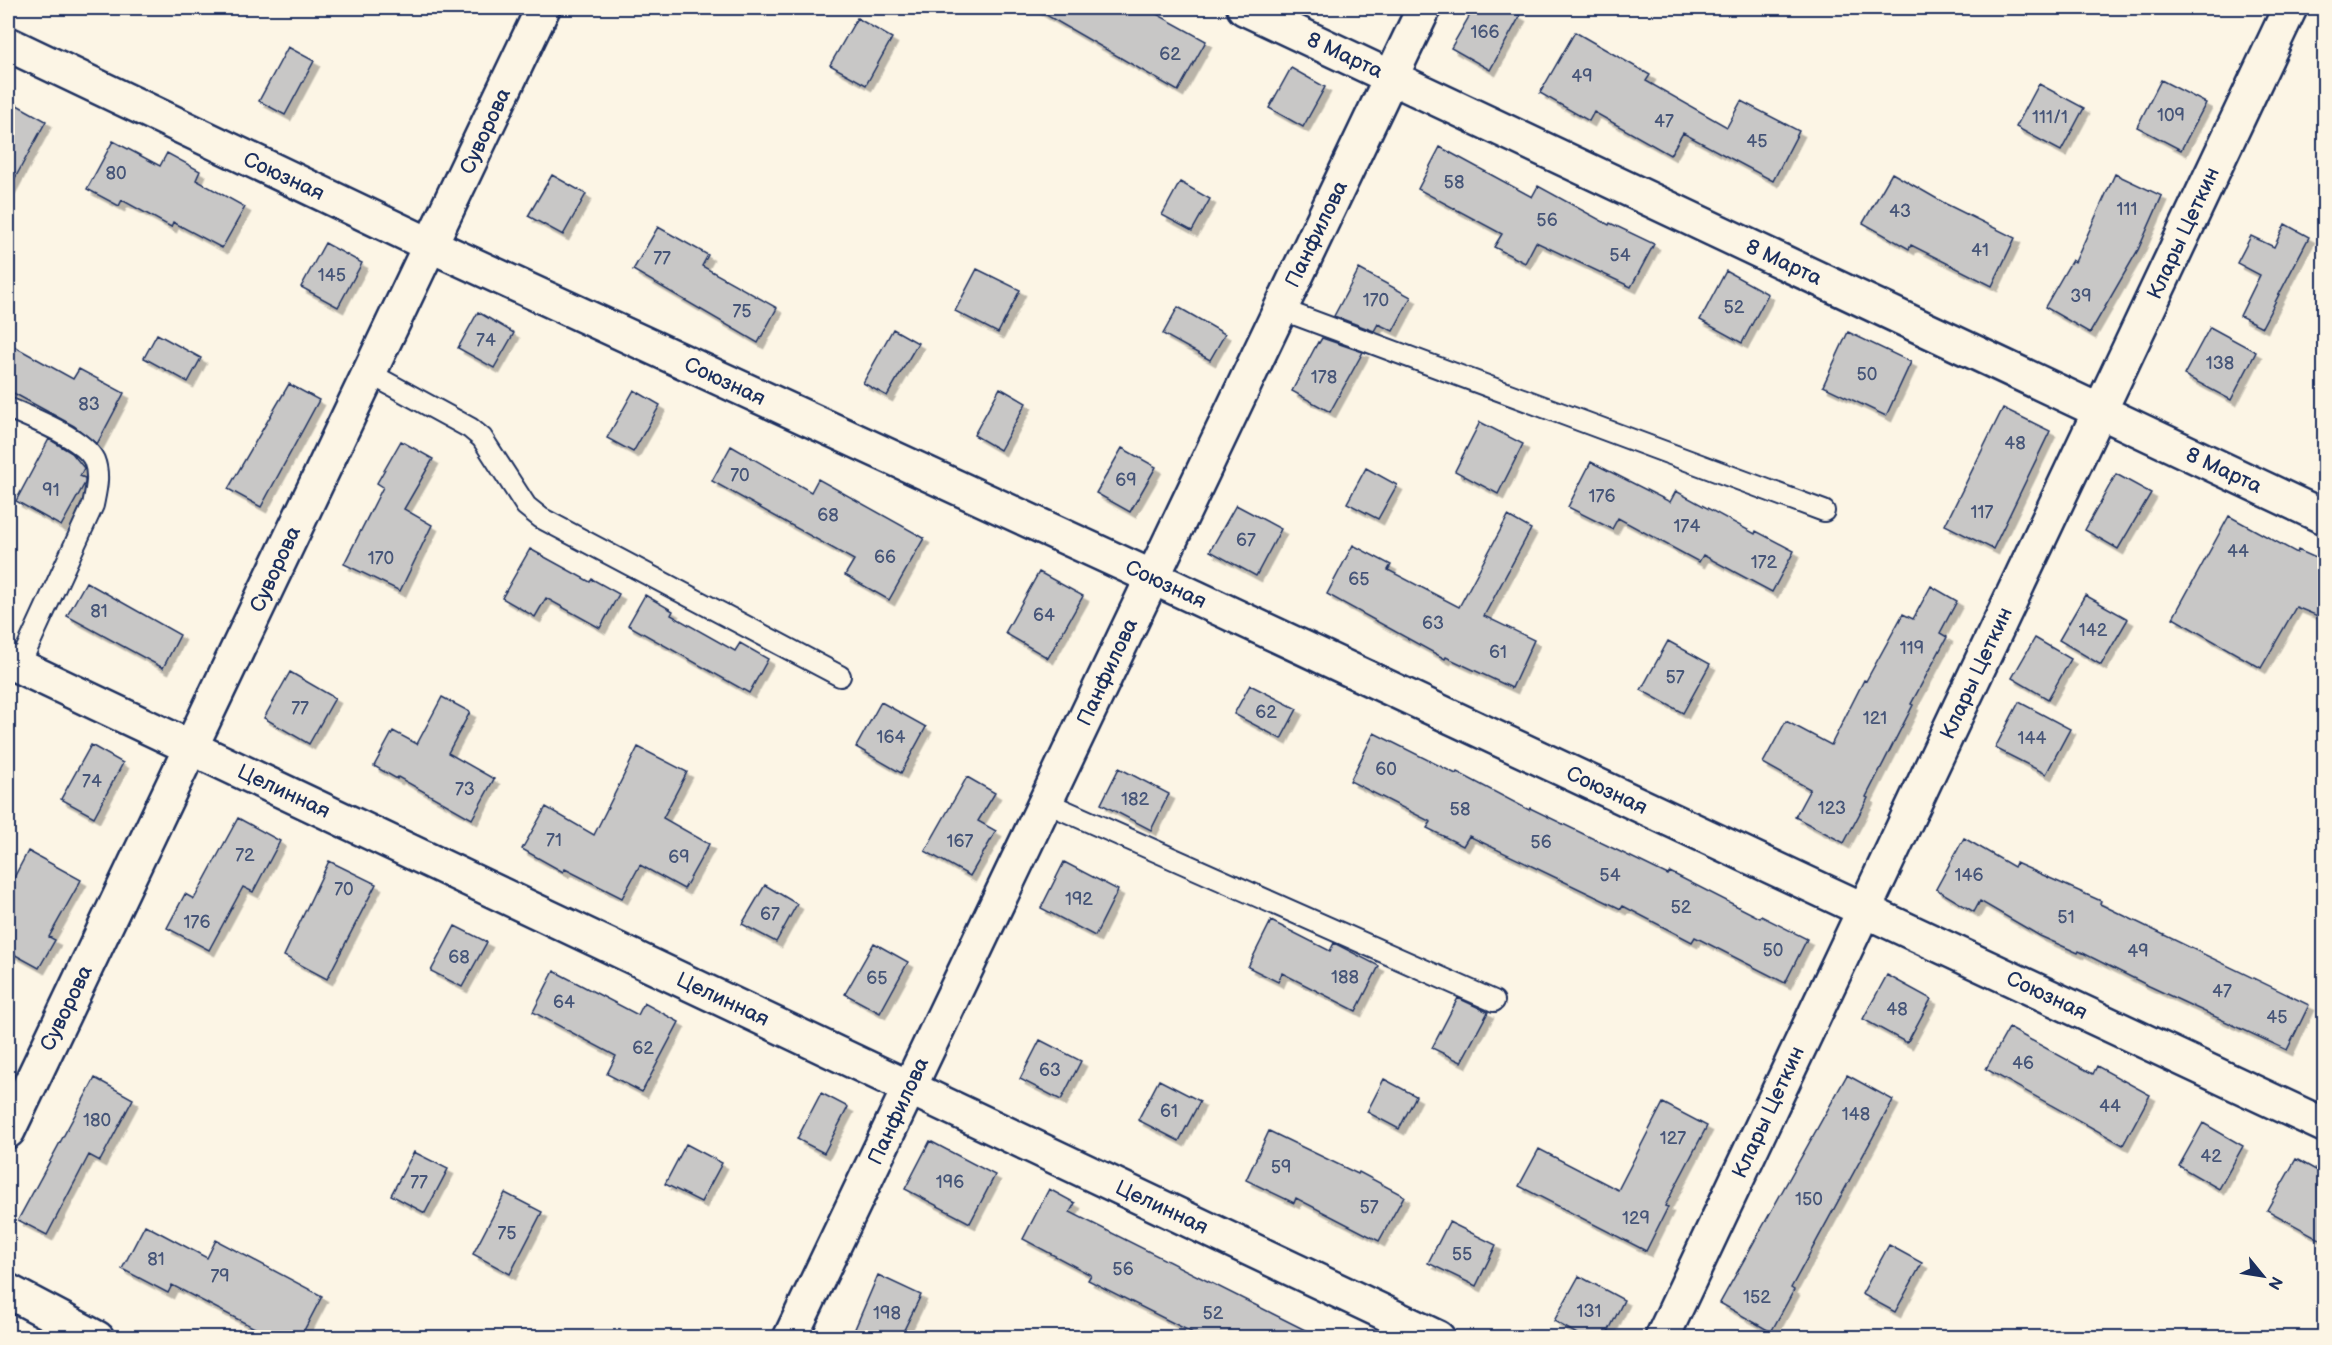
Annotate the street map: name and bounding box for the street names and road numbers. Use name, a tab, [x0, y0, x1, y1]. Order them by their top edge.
street label: 8 Марта	[1303, 27, 1387, 84]
street label: Суворова	[455, 84, 516, 178]
street label: Союзная	[239, 147, 328, 206]
street label: Клары Цеткин	[2142, 163, 2225, 303]
street label: Панфилова	[1280, 176, 1353, 292]
street label: 8 Марта	[1742, 234, 1826, 291]
street label: Союзная	[680, 352, 769, 411]
street label: 8 Марта	[2182, 442, 2266, 499]
street label: Суворова	[245, 522, 306, 616]
street label: Союзная	[1121, 555, 1210, 614]
street label: Клары Цеткин	[1935, 603, 2018, 743]
street label: Панфилова	[1072, 614, 1143, 730]
street label: Целинная	[234, 759, 334, 824]
street label: Союзная	[1562, 761, 1651, 820]
street label: Суворова	[35, 961, 98, 1055]
street label: Союзная	[2002, 966, 2091, 1025]
street label: Целинная	[673, 967, 773, 1032]
street label: Клары Цеткин	[1727, 1042, 1810, 1182]
street label: Панфилова	[863, 1053, 934, 1169]
street label: Целинная	[1112, 1175, 1212, 1240]

